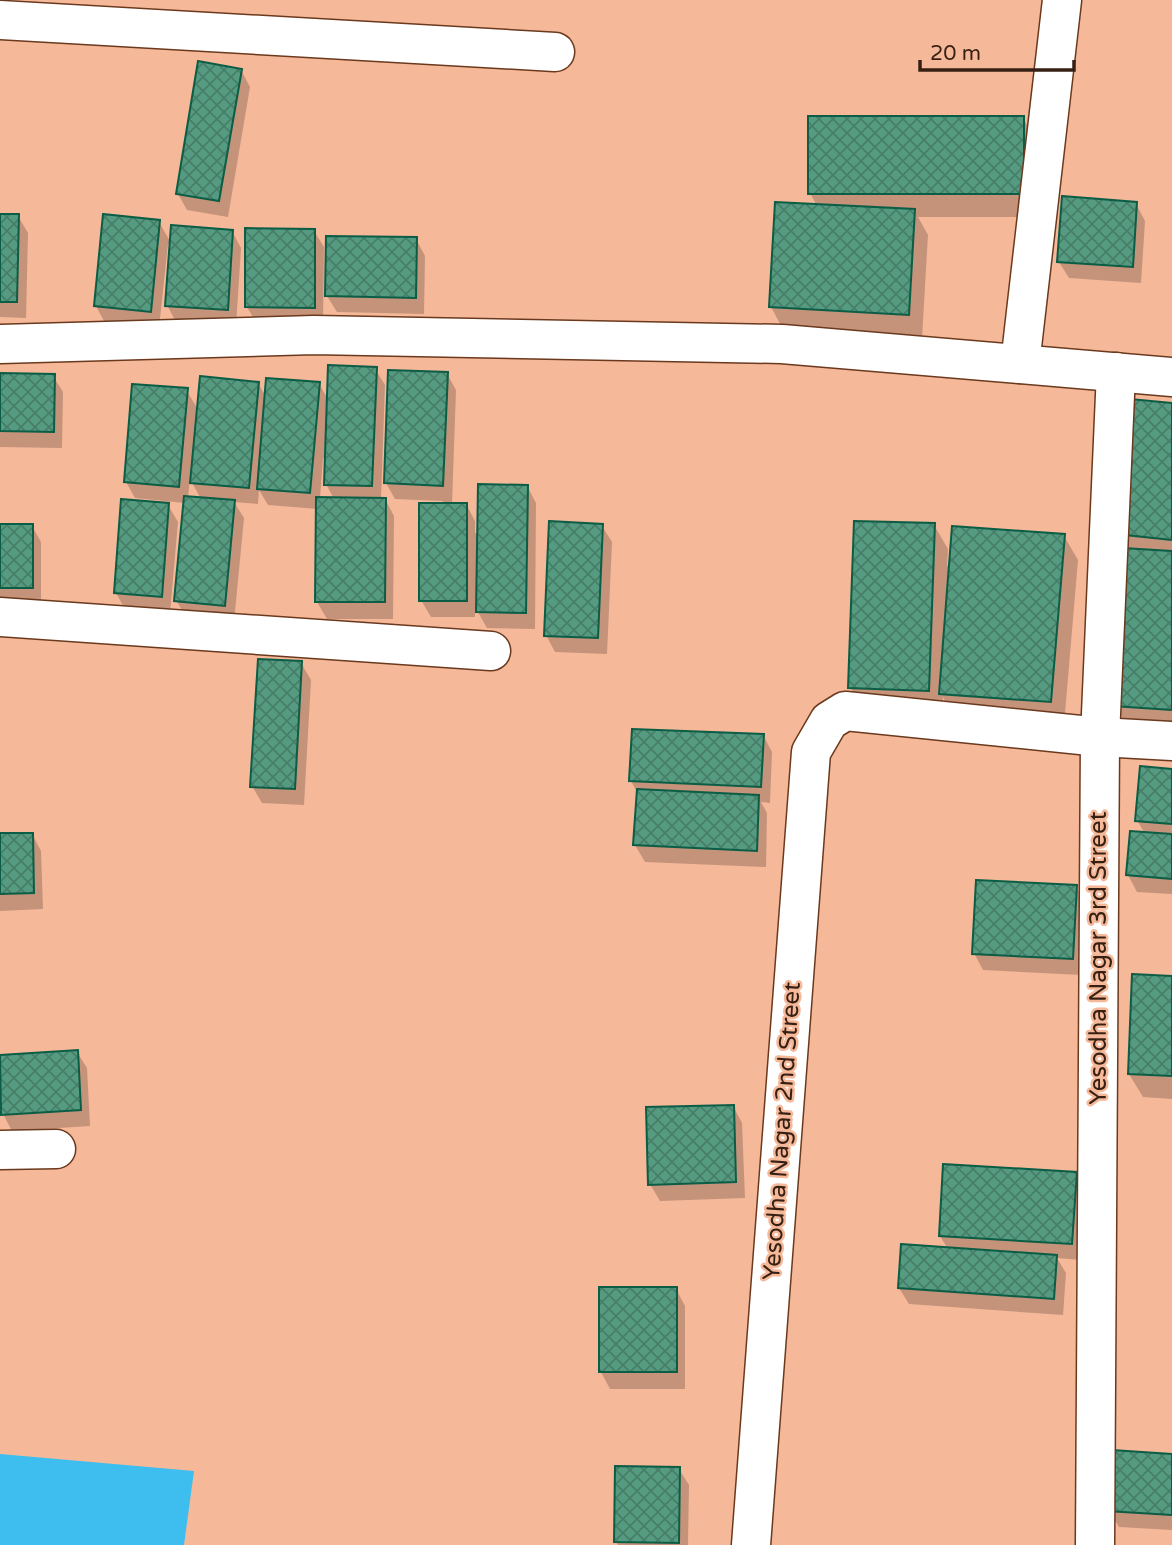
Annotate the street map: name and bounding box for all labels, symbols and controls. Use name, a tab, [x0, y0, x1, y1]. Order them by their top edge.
scale bar	[920, 28, 1074, 72]
text: 20 m	[930, 41, 981, 66]
street label: Yesodha Nagar 3rd Street	[1084, 811, 1113, 1105]
street label: Yesodha Nagar 2nd Street	[757, 981, 807, 1281]

